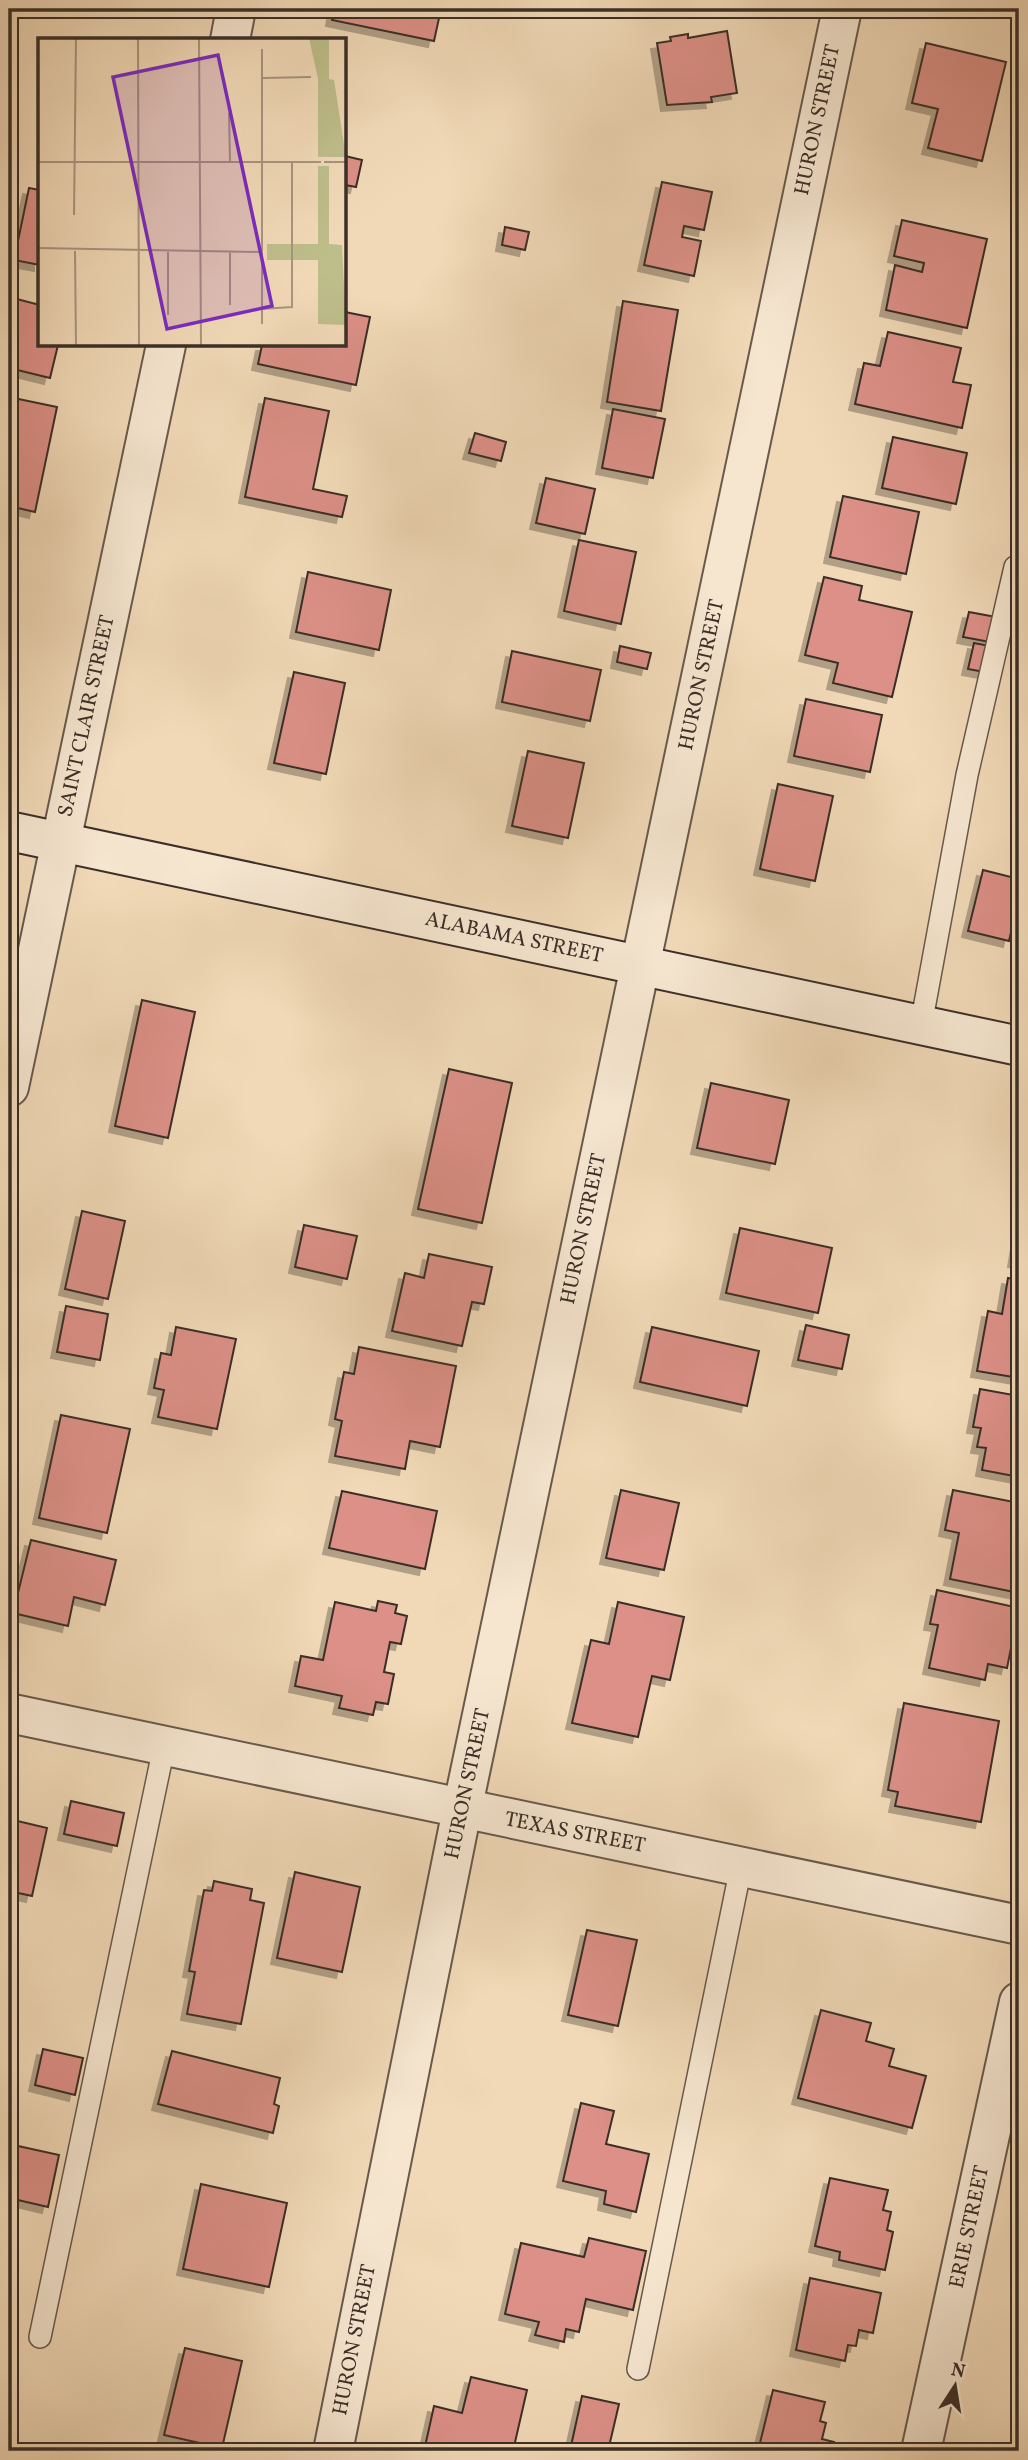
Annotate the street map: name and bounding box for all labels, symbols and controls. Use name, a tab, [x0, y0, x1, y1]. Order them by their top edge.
inset map	[38, 38, 346, 346]
street label: HURON STREET	[788, 42, 848, 198]
street label: HURON STREET	[672, 597, 732, 753]
street label: SAINT CLAIR STREET	[51, 612, 123, 820]
street label: ALABAMA STREET	[422, 905, 606, 971]
street label: HURON STREET	[554, 1151, 614, 1307]
street label: HURON STREET	[438, 1706, 498, 1862]
street label: TEXAS STREET	[502, 1805, 648, 1861]
street label: ERIE STREET	[943, 2163, 997, 2291]
street label: HURON STREET	[326, 2262, 384, 2418]
north arrow	[920, 2352, 990, 2422]
text: N	[949, 2357, 968, 2386]

